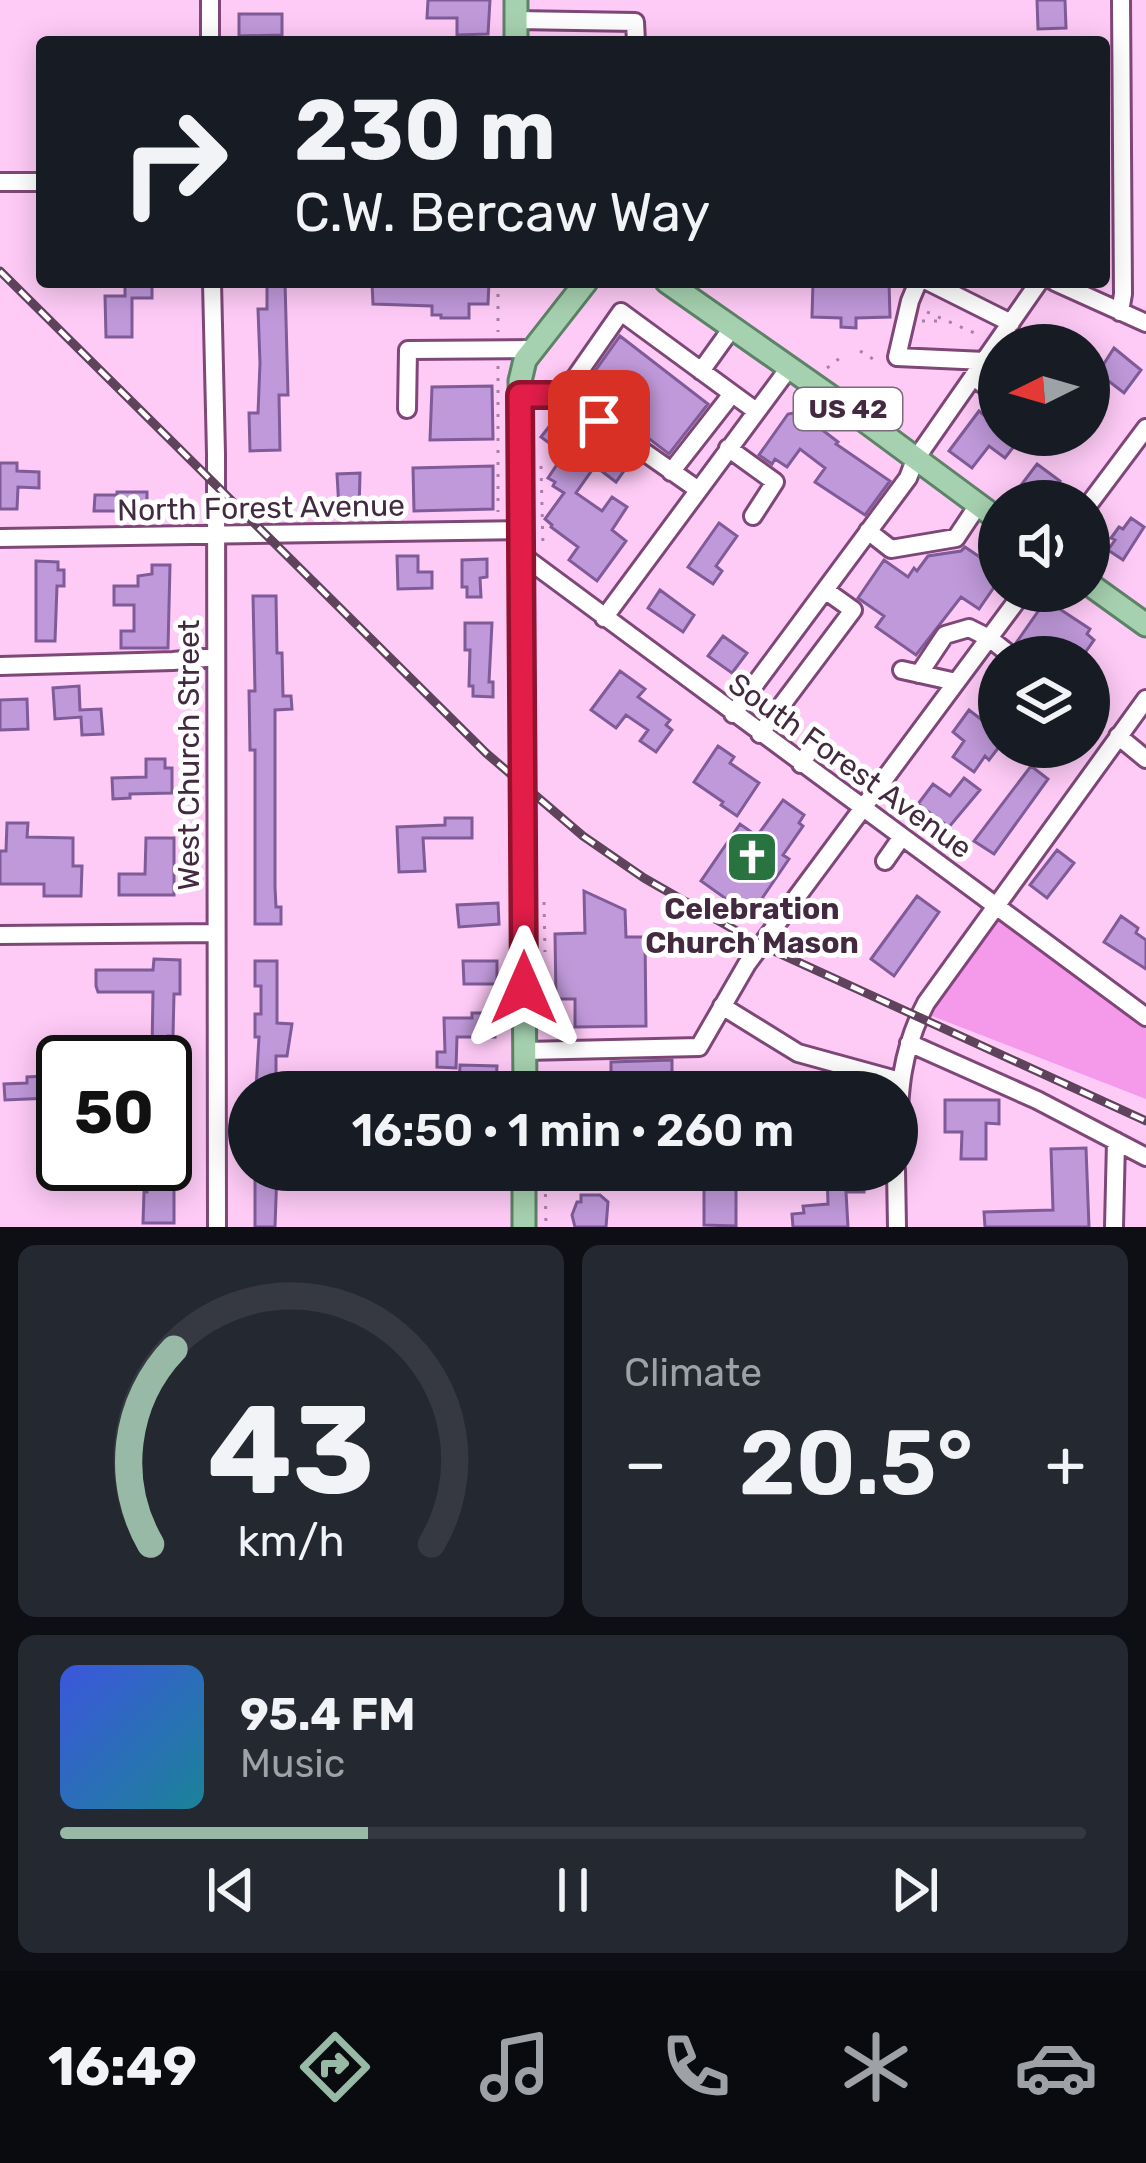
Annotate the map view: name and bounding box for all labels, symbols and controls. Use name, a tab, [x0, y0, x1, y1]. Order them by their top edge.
text: 230 m	[294, 80, 556, 180]
icon: right	[96, 84, 252, 240]
text: C.W. Bercaw Way	[294, 181, 710, 245]
north arrow	[978, 324, 1110, 456]
map controls	[978, 324, 1110, 768]
pin	[548, 370, 650, 472]
icon: arrive	[566, 388, 632, 454]
road number: US 42	[794, 388, 902, 430]
button: sound	[978, 480, 1110, 612]
street label: North Forest Avenue	[117, 487, 405, 529]
street label: West Church Street	[171, 619, 207, 890]
button: layers	[978, 636, 1110, 768]
street label: South Forest Avenue	[721, 666, 979, 866]
church icon: Celebration Church Mason	[724, 829, 780, 885]
place label: Celebration Church Mason	[645, 891, 859, 961]
position arrow	[461, 925, 587, 1051]
speed limit sign: 50	[36, 1035, 192, 1191]
text: 16:50 · 1 min · 260 m	[352, 1104, 794, 1157]
text: Climate	[624, 1350, 762, 1396]
text: 43	[207, 1376, 375, 1524]
text: 20.5°	[739, 1410, 973, 1517]
text: −	[624, 1424, 667, 1503]
text: +	[1045, 1424, 1086, 1503]
text: km/h	[237, 1516, 345, 1567]
text: 95.4 FM	[240, 1688, 416, 1741]
text: Music	[240, 1741, 345, 1787]
icon: previous	[198, 1857, 264, 1923]
icon: pause	[540, 1857, 606, 1923]
icon: next	[882, 1857, 948, 1923]
icon: directions	[293, 2025, 377, 2109]
icon: music	[473, 2025, 557, 2109]
icon: phone	[654, 2025, 738, 2109]
icon: climate	[834, 2025, 918, 2109]
icon: car	[1014, 2025, 1098, 2109]
text: 16:49	[48, 2035, 197, 2099]

